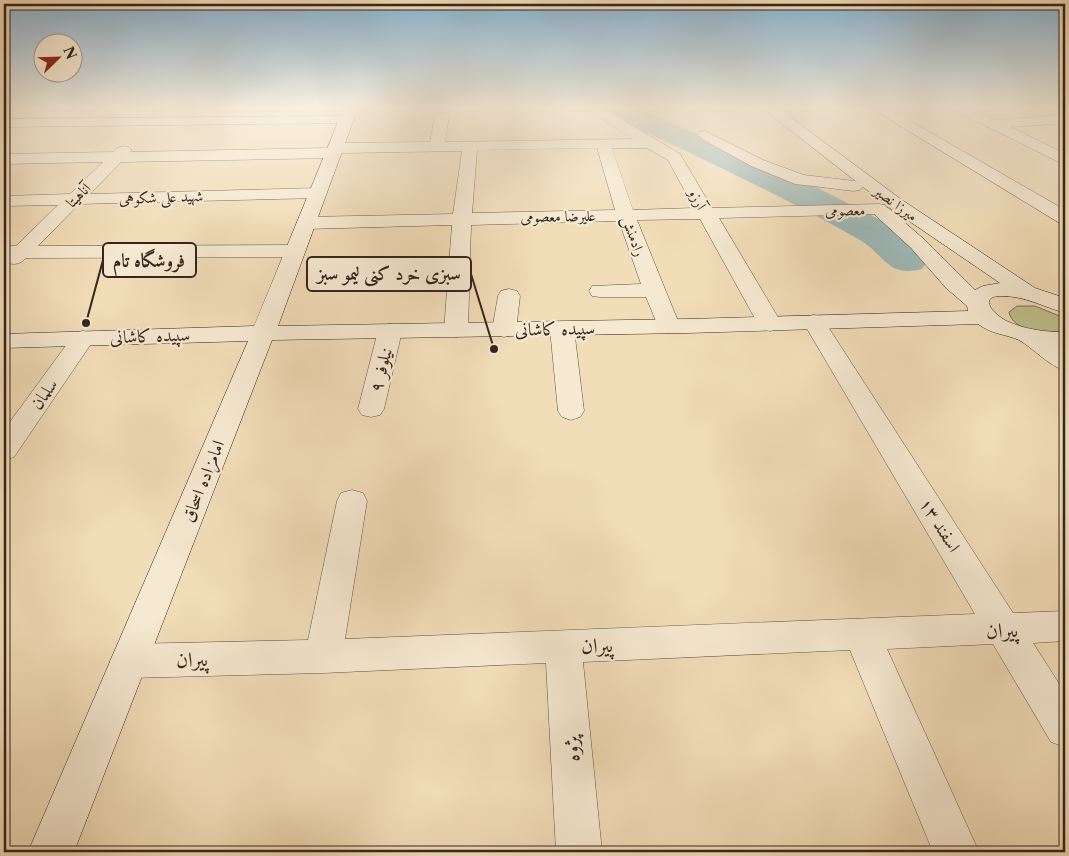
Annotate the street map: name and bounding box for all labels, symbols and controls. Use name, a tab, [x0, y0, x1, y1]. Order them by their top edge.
north arrow	[32, 32, 82, 82]
text: N	[59, 44, 81, 62]
street label: آناهیتا	[62, 177, 96, 211]
street label: میرزا نصیر	[869, 180, 921, 225]
street label: آرزو	[684, 183, 712, 214]
street label: شهید علی شکوهی	[118, 186, 204, 210]
street label: معصومی	[825, 200, 865, 220]
street label: علیرضا معصومی	[520, 206, 596, 226]
street label: رادمنش	[617, 213, 650, 259]
callout: فروشگاه تام	[103, 243, 196, 277]
text: فروشگاه تام	[113, 248, 185, 278]
callout: سبزی خرد کنی لیمو سبز	[307, 257, 471, 291]
text: سبزی خرد کنی لیمو سبز	[315, 262, 461, 287]
street label: سپیده کاشانی	[515, 317, 595, 343]
street label: سپیده کاشانی	[109, 324, 191, 350]
street label: نیلوفر ۹	[365, 345, 398, 395]
street label: سلمان	[25, 374, 63, 414]
street label: امامزاده اسحاق	[177, 437, 231, 526]
street label: اسفند ۱۳	[915, 494, 965, 556]
street label: پیران	[985, 617, 1020, 646]
street label: پیران	[581, 632, 615, 661]
street label: پیران	[176, 646, 210, 675]
street label: پژوه	[557, 733, 585, 763]

